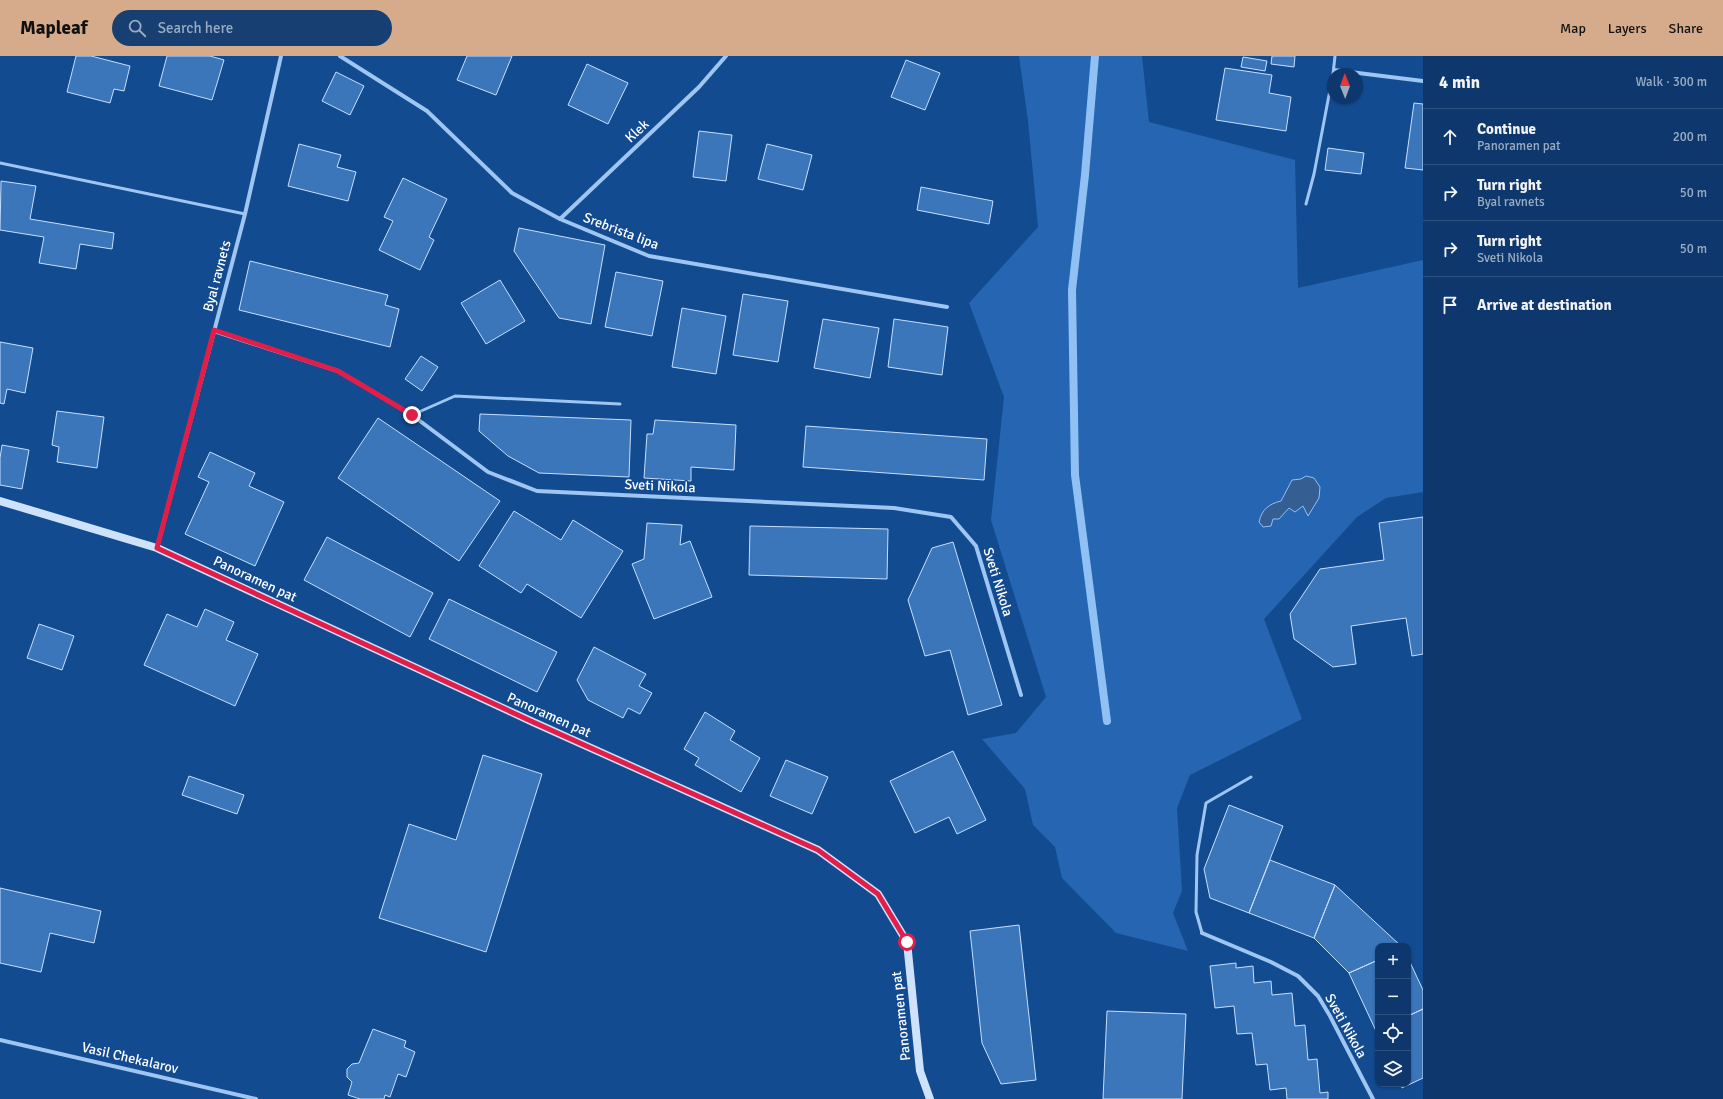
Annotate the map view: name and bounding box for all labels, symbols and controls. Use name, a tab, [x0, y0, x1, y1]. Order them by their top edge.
search box	[112, 10, 392, 46]
text: Mapleaf	[20, 16, 88, 40]
icon: search	[126, 17, 148, 39]
text: Search here	[158, 19, 233, 37]
text: Map	[1560, 20, 1586, 37]
text: Layers	[1608, 20, 1647, 37]
text: Share	[1669, 20, 1703, 37]
north arrow	[1327, 68, 1363, 104]
text: 4 min	[1439, 72, 1480, 93]
text: Walk · 300 m	[1636, 74, 1707, 90]
street label: Klek	[622, 116, 652, 146]
text: Continue	[1477, 120, 1536, 138]
icon: ahead	[1439, 126, 1461, 148]
text: 200 m	[1673, 129, 1707, 145]
text: Panoramen pat	[1477, 138, 1561, 154]
text: Turn right	[1477, 176, 1542, 194]
icon: right	[1439, 182, 1461, 204]
text: 50 m	[1680, 185, 1707, 201]
text: Byal ravnets	[1477, 194, 1545, 210]
street label: Srebrista lipa	[581, 209, 661, 253]
text: Turn right	[1477, 232, 1542, 250]
icon: right	[1439, 238, 1461, 260]
street label: Byal ravnets	[199, 239, 235, 313]
text: 50 m	[1680, 241, 1707, 257]
text: Sveti Nikola	[1477, 250, 1543, 266]
icon: arrive	[1439, 294, 1461, 316]
text: Arrive at destination	[1477, 296, 1612, 314]
route end	[403, 406, 421, 424]
street label: Sveti Nikola	[624, 476, 696, 496]
street label: Sveti Nikola	[979, 545, 1017, 619]
street label: Panoramen pat	[211, 552, 299, 606]
street label: Panoramen pat	[504, 689, 594, 741]
route start	[898, 933, 916, 951]
map controls	[1375, 943, 1411, 1087]
button: +	[1375, 943, 1411, 979]
street label: Panoramen pat	[888, 970, 914, 1062]
button: −	[1375, 979, 1411, 1015]
street label: Sveti Nikola	[1321, 991, 1371, 1061]
button: locate	[1375, 1015, 1411, 1051]
street label: Vasil Chekalarov	[80, 1039, 181, 1078]
button: layers	[1375, 1051, 1411, 1087]

